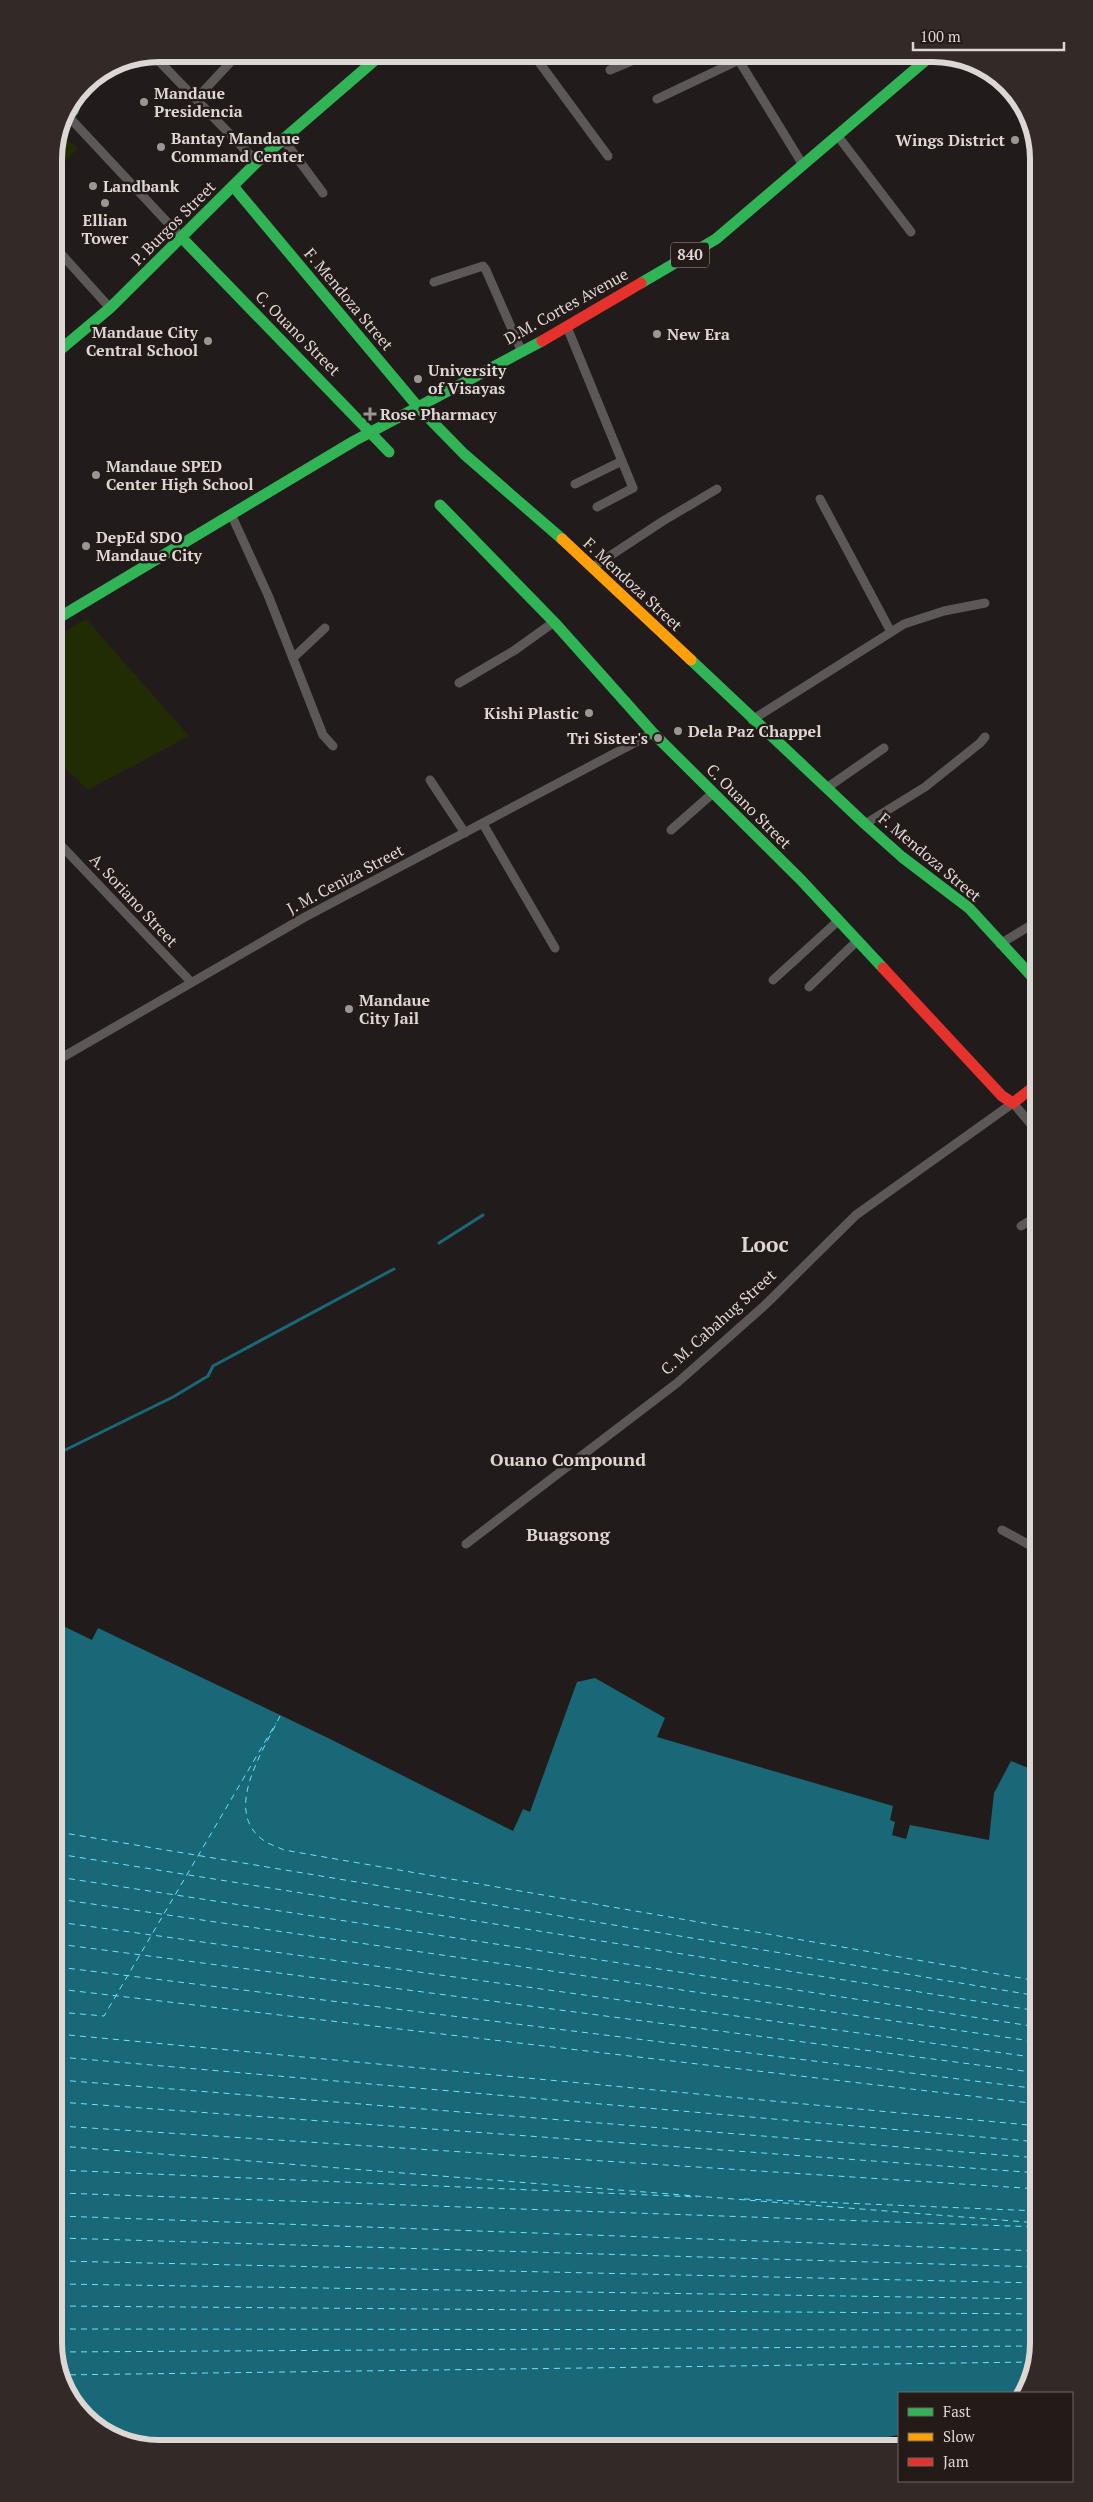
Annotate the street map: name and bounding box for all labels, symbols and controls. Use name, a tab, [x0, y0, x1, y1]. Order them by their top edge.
scale bar	[913, 20, 1064, 52]
text: 100 m	[920, 26, 961, 46]
place label: Mandaue Presidencia	[154, 82, 243, 122]
marker: Mandaue Presidencia	[138, 96, 150, 108]
place label: Bantay Mandaue Command Center	[171, 127, 304, 167]
place label: Wings District	[895, 129, 1006, 151]
marker: Wings District	[1009, 134, 1021, 146]
marker: Bantay Mandaue Command Center	[155, 141, 167, 153]
place label: Landbank	[103, 175, 180, 197]
street label: P. Burgos Street	[126, 176, 220, 270]
marker: Landbank	[87, 180, 99, 192]
marker: Ellian Tower	[99, 197, 111, 209]
place label: Ellian Tower	[82, 209, 129, 249]
road number: 840	[671, 242, 709, 268]
street label: F. Mendoza Street	[299, 243, 399, 355]
street label: D.M. Cortes Avenue	[500, 263, 632, 349]
street label: C. Ouano Street	[251, 286, 345, 380]
place label: Mandaue City Central School	[86, 321, 199, 361]
place label: New Era	[667, 323, 730, 345]
marker: New Era	[651, 328, 663, 340]
marker: Mandaue City Central School	[202, 335, 214, 347]
place label: University of Visayas	[428, 359, 507, 399]
marker: University of Visayas	[412, 373, 424, 385]
place label: Rose Pharmacy	[380, 403, 497, 425]
marker: Rose Pharmacy	[364, 408, 376, 420]
place label: Mandaue SPED Center High School	[106, 455, 254, 495]
marker: Mandaue SPED Center High School	[90, 469, 102, 481]
place label: DepEd SDO Mandaue City	[96, 526, 202, 566]
street label: F. Mendoza Street	[579, 532, 687, 636]
marker: DepEd SDO Mandaue City	[80, 540, 92, 552]
place label: Kishi Plastic	[484, 702, 579, 724]
marker: Kishi Plastic	[583, 707, 595, 719]
place label: Dela Paz Chappel	[688, 720, 822, 742]
marker: Dela Paz Chappel	[672, 725, 684, 737]
place label: Tri Sister's	[567, 727, 648, 749]
marker: Tri Sister's	[652, 732, 664, 744]
street label: C. Ouano Street	[702, 759, 796, 853]
street label: F. Mendoza Street	[874, 807, 986, 907]
street label: J. M. Ceniza Street	[283, 839, 407, 919]
street label: A. Soriano Street	[85, 849, 183, 951]
place label: Mandaue City Jail	[359, 989, 431, 1029]
marker: Mandaue City Jail	[343, 1003, 355, 1015]
district label: Looc	[741, 1230, 789, 1258]
street label: C. M. Cabahug Street	[656, 1264, 781, 1380]
district label: Ouano Compound	[490, 1447, 646, 1471]
district label: Buagsong	[526, 1522, 611, 1546]
legend	[898, 2392, 1073, 2482]
text: Fast	[943, 2401, 971, 2421]
text: Slow	[943, 2426, 976, 2446]
text: Jam	[943, 2451, 969, 2471]

